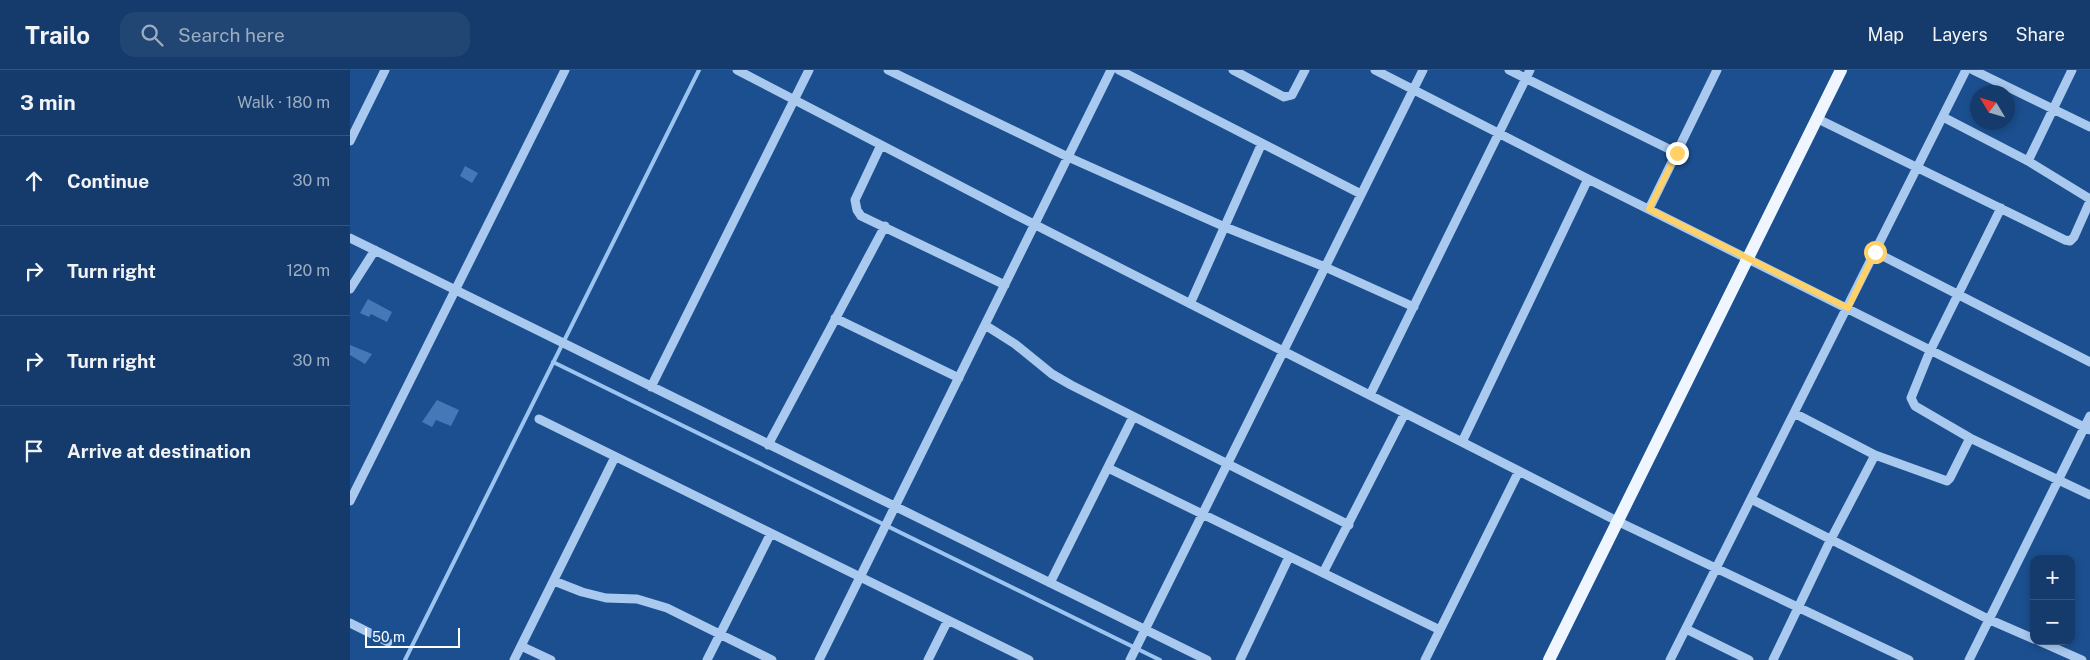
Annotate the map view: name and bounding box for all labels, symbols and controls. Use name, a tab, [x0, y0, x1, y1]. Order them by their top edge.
search box	[120, 12, 470, 57]
text: Trailo	[25, 21, 90, 49]
icon: search	[138, 21, 166, 49]
text: Search here	[178, 24, 285, 46]
text: Map	[1868, 24, 1904, 45]
text: Layers	[1932, 24, 1988, 45]
text: Share	[2016, 24, 2065, 45]
north arrow	[1970, 85, 2015, 130]
text: 3 min	[20, 90, 76, 115]
text: Walk · 180 m	[237, 93, 330, 112]
route end	[1666, 142, 1689, 165]
icon: ahead	[20, 167, 48, 195]
text: Continue	[67, 170, 149, 192]
text: 30 m	[293, 171, 330, 190]
route start	[1864, 241, 1887, 264]
icon: right	[20, 257, 48, 285]
text: Turn right	[67, 260, 156, 282]
text: 120 m	[286, 261, 330, 280]
icon: right	[20, 347, 48, 375]
text: Turn right	[67, 350, 156, 372]
text: 30 m	[293, 351, 330, 370]
icon: arrive	[20, 437, 48, 465]
text: Arrive at destination	[67, 440, 251, 462]
map controls	[2030, 555, 2075, 645]
button: +	[2030, 555, 2075, 600]
button: −	[2030, 600, 2075, 645]
scale bar	[365, 625, 460, 648]
text: 50 m	[372, 629, 405, 645]

